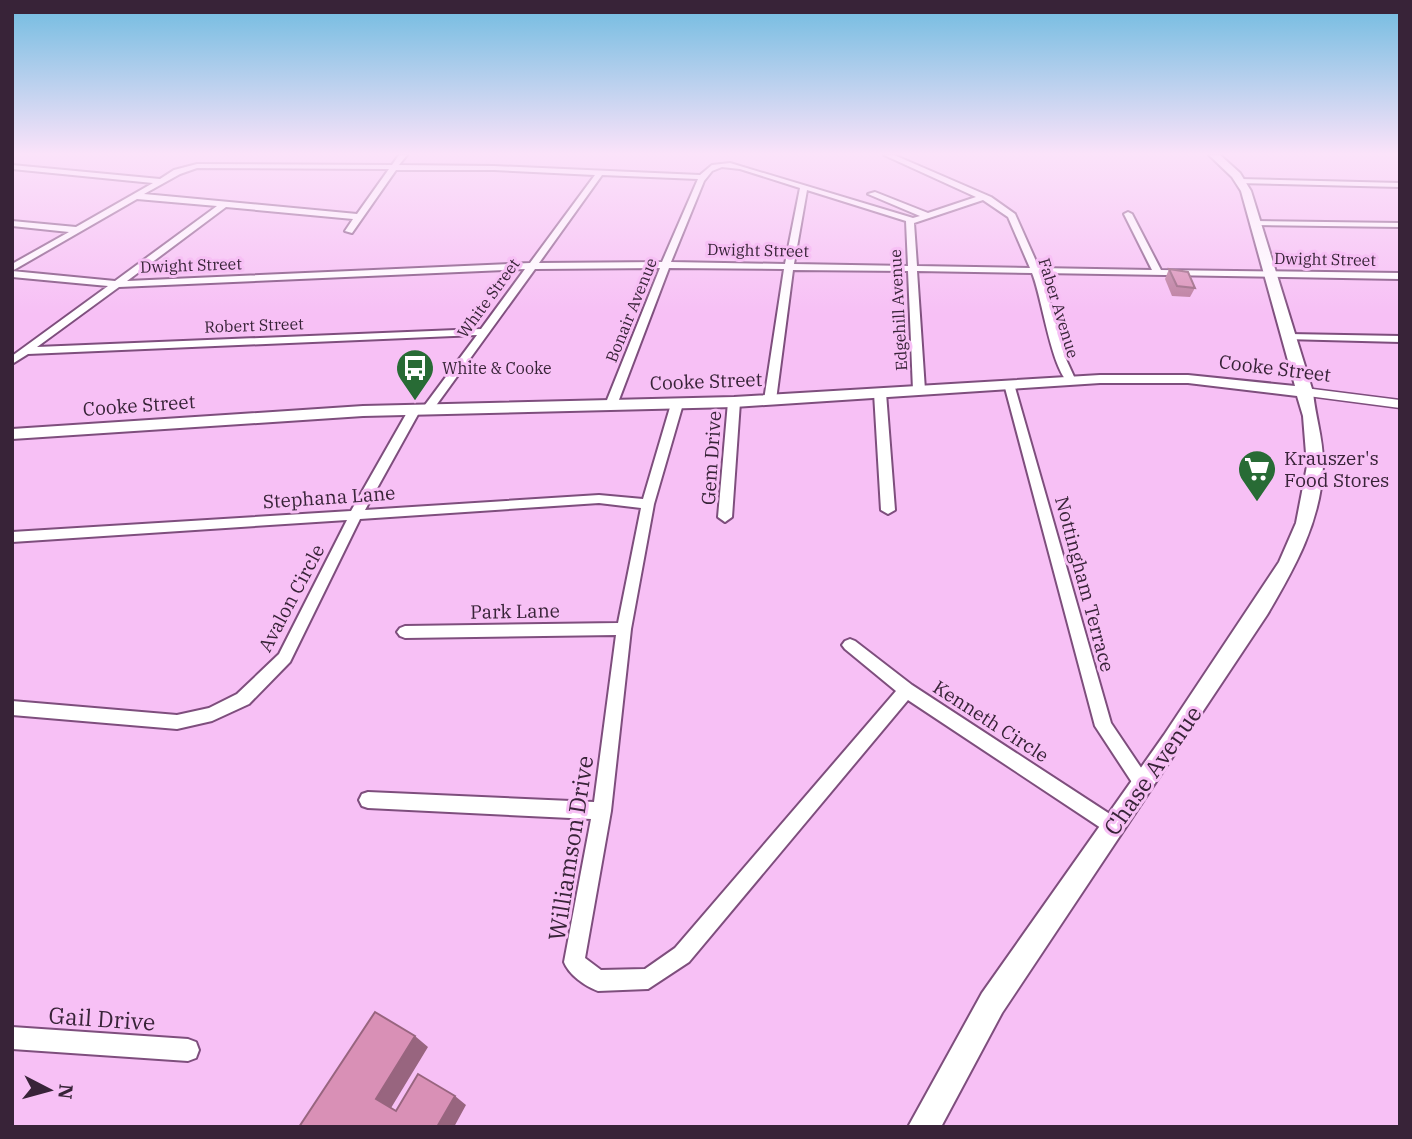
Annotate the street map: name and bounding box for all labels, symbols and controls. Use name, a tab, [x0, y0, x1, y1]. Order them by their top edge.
street label: Dwight Street	[707, 239, 809, 261]
street label: Dwight Street	[1274, 248, 1376, 270]
street label: Edgehill Avenue	[885, 249, 911, 371]
street label: Dwight Street	[140, 253, 243, 277]
street label: White Street	[452, 254, 524, 342]
street label: Bonair Avenue	[601, 255, 661, 365]
street label: Faber Avenue	[1034, 256, 1084, 360]
street label: Robert Street	[204, 313, 304, 337]
bus stop icon: White & Cooke	[394, 347, 436, 402]
street label: Cooke Street	[1218, 349, 1333, 387]
place label: White & Cooke	[442, 358, 552, 378]
street label: Cooke Street	[649, 367, 763, 395]
street label: Cooke Street	[82, 389, 196, 421]
street label: Gem Drive	[696, 410, 726, 506]
place label: Krauszer's Food Stores	[1284, 446, 1389, 492]
supermarket icon: Krauszer's Food Stores	[1236, 448, 1278, 503]
street label: Stephana Lane	[262, 480, 396, 514]
street label: Nottingham Terrace	[1050, 494, 1120, 674]
street label: Avalon Circle	[253, 540, 329, 656]
street label: Park Lane	[470, 598, 560, 624]
street label: Kenneth Circle	[929, 675, 1053, 767]
street label: Chase Avenue	[1096, 699, 1208, 841]
street label: Williamson Drive	[541, 753, 599, 943]
street label: Gail Drive	[48, 999, 156, 1037]
north arrow	[14, 1055, 84, 1125]
text: N	[53, 1083, 79, 1101]

